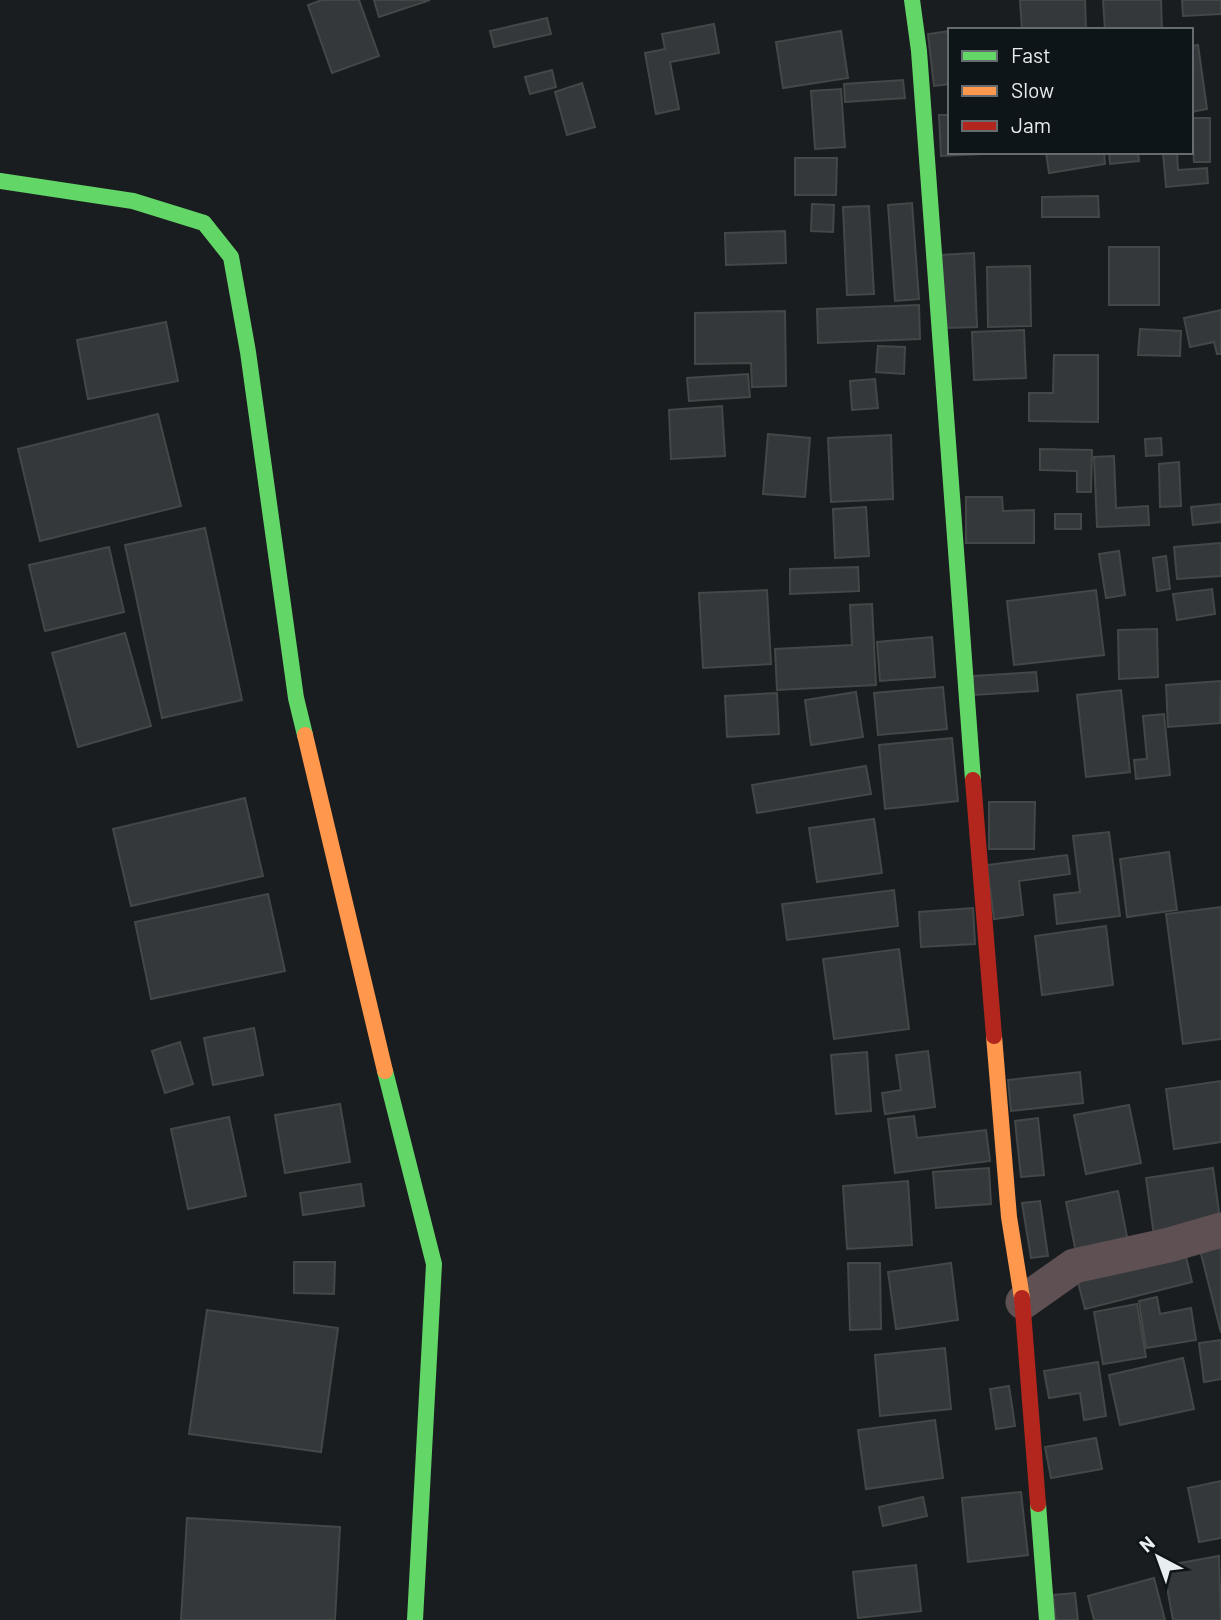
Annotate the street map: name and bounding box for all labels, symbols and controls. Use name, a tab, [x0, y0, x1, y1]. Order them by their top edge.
legend	[948, 28, 1193, 154]
text: Fast	[1011, 42, 1051, 67]
text: Slow	[1011, 77, 1054, 102]
text: Jam	[1011, 112, 1051, 137]
north arrow	[1123, 1522, 1193, 1592]
text: N	[1134, 1531, 1159, 1557]

